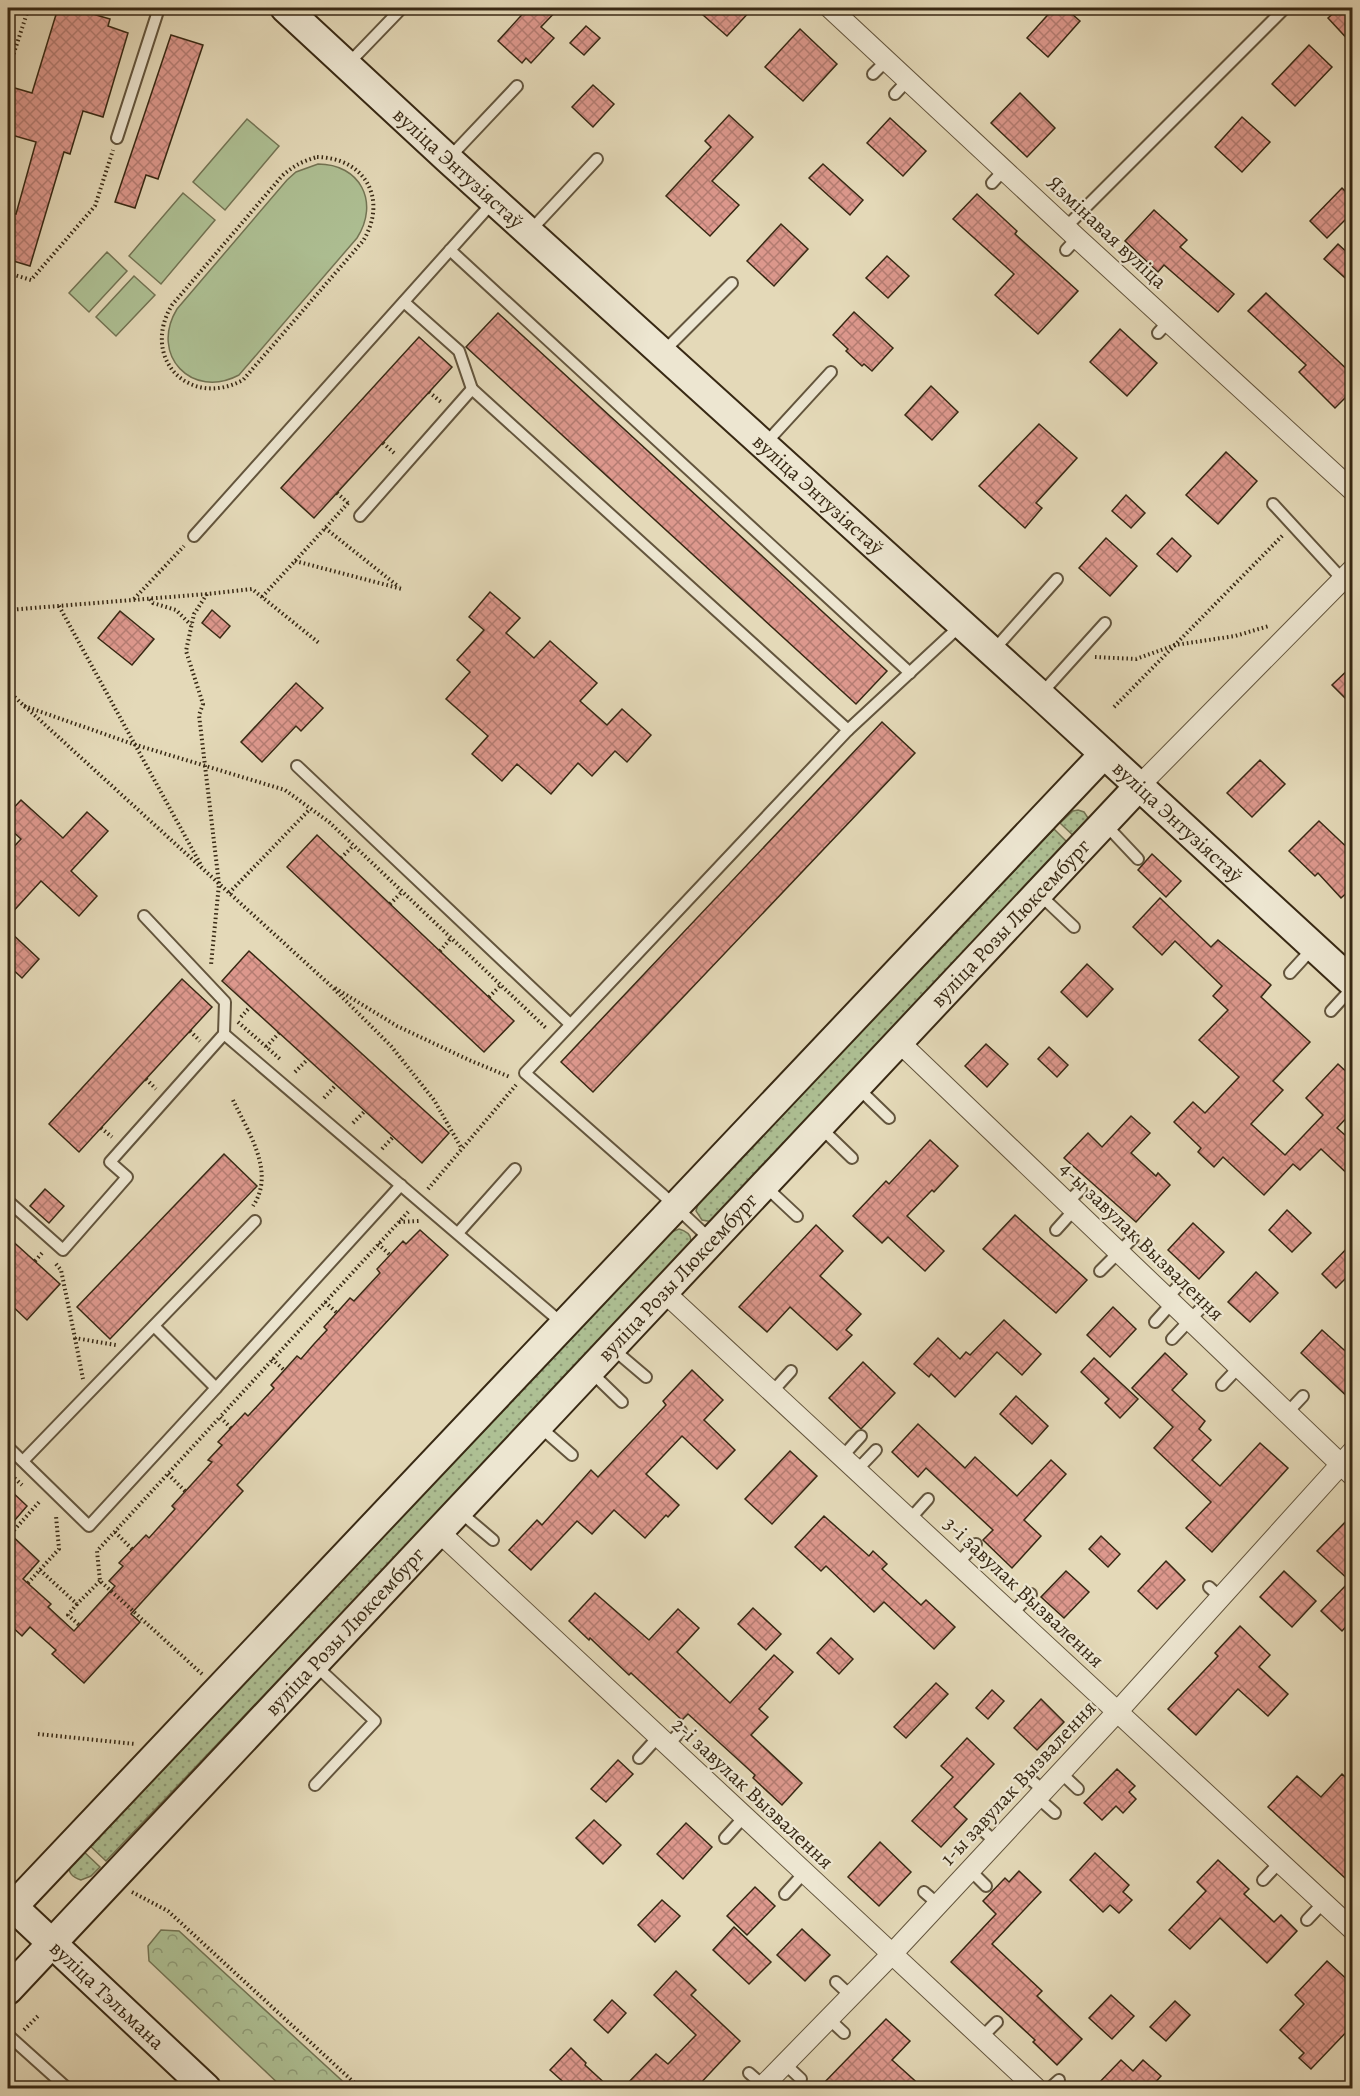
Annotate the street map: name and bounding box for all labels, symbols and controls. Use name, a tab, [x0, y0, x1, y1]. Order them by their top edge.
street label: вуліца Энтузіястаў	[387, 101, 530, 235]
street label: Язмінавая вуліца	[1041, 169, 1173, 295]
street label: вуліца Энтузіястаў	[747, 428, 890, 561]
street label: вуліца Энтузіястаў	[1107, 755, 1249, 889]
street label: вуліца Розы Люксембург	[924, 832, 1097, 1013]
street label: 4-ы завулак Вызвалення	[1054, 1155, 1230, 1327]
street label: вуліца Розы Люксембург	[591, 1187, 764, 1368]
street label: 3-і завулак Вызвалення	[938, 1510, 1110, 1674]
street label: вуліца Розы Люксембург	[259, 1541, 431, 1722]
street label: 1-ы завулак Вызвалення	[934, 1694, 1102, 1872]
street label: 2-і завулак Вызвалення	[666, 1711, 840, 1875]
street label: вуліца Тэльмана	[44, 1934, 171, 2056]

